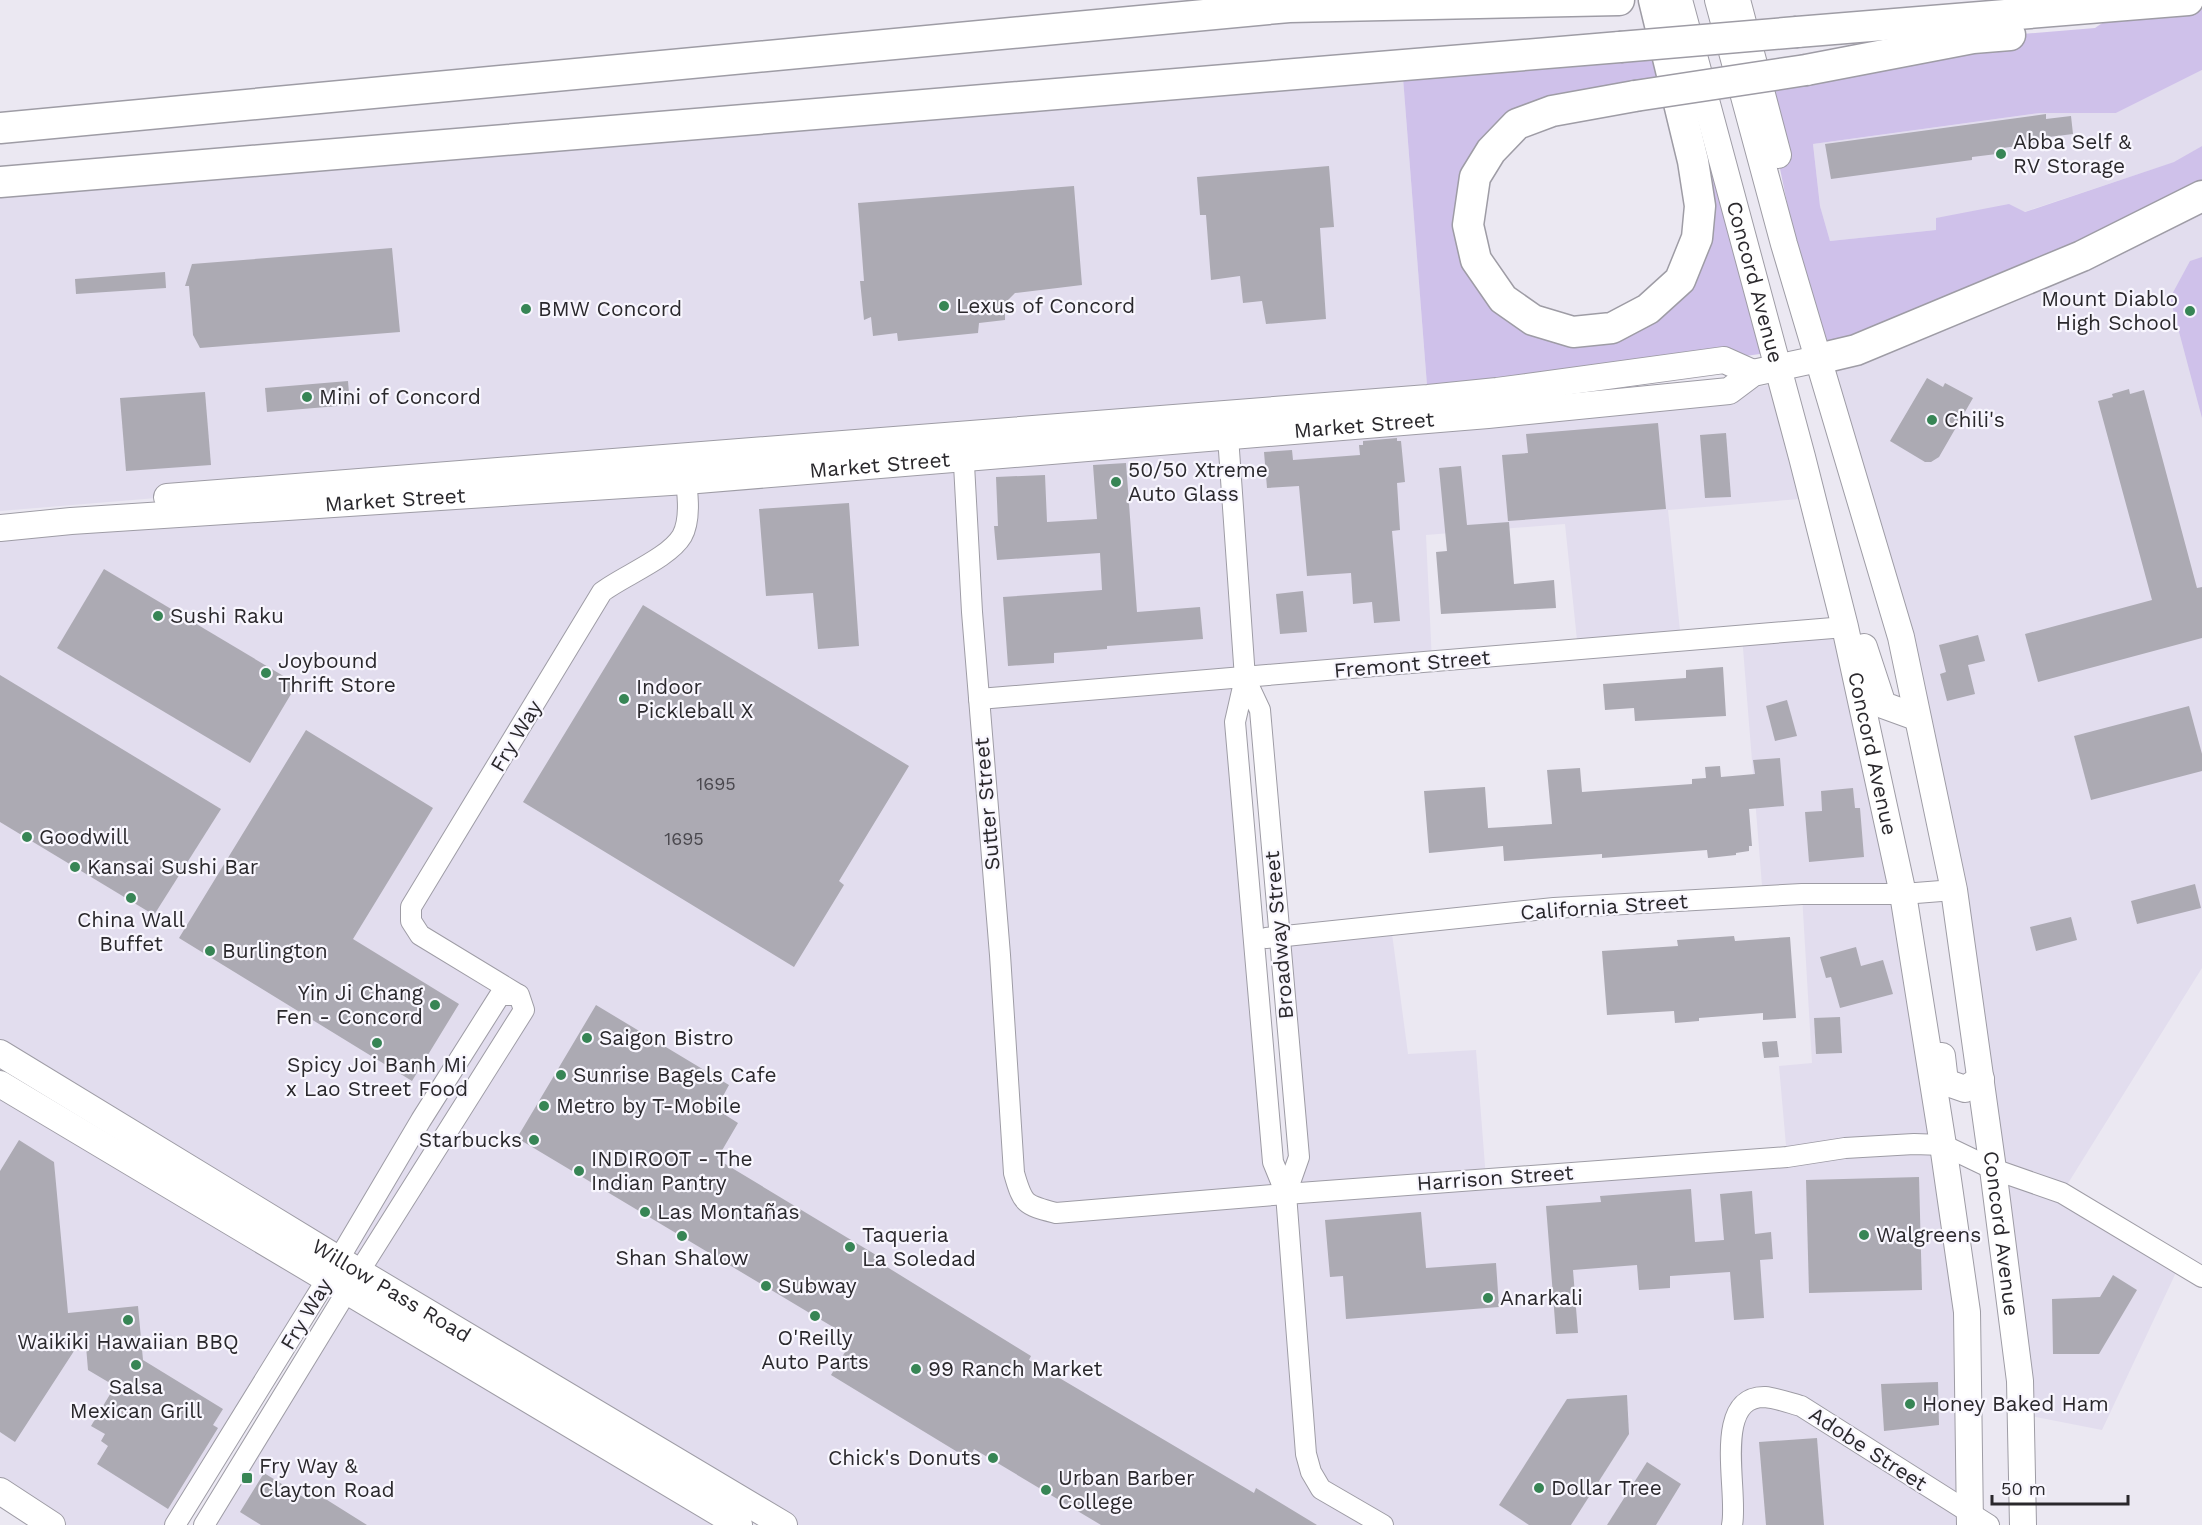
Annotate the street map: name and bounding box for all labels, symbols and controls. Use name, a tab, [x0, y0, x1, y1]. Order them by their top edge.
place label: Abba Self & RV Storage	[2013, 129, 2132, 178]
marker: Abba Self & RV Storage	[1994, 147, 2008, 161]
street label: Concord Avenue	[1722, 198, 1789, 365]
place label: Mount Diablo High School	[2041, 286, 2179, 335]
place label: Lexus of Concord	[956, 293, 1135, 318]
place label: BMW Concord	[538, 296, 682, 321]
marker: Lexus of Concord	[937, 299, 951, 313]
marker: BMW Concord	[519, 302, 533, 316]
marker: Mount Diablo High School	[2183, 304, 2197, 318]
place label: Mini of Concord	[319, 384, 481, 409]
marker: Mini of Concord	[300, 390, 314, 404]
street label: Market Street	[1293, 406, 1435, 443]
place label: Chili's	[1944, 407, 2005, 432]
marker: Chili's	[1925, 413, 1939, 427]
street label: Market Street	[808, 446, 951, 483]
place label: 50/50 Xtreme Auto Glass	[1128, 457, 1268, 506]
marker: 50/50 Xtreme Auto Glass	[1109, 475, 1123, 489]
street label: Market Street	[324, 482, 466, 516]
place label: Sushi Raku	[170, 603, 284, 628]
marker: Sushi Raku	[151, 609, 165, 623]
street label: Fremont Street	[1333, 644, 1491, 683]
place label: Joybound Thrift Store	[278, 648, 396, 697]
marker: Joybound Thrift Store	[259, 666, 273, 680]
street label: Concord Avenue	[1843, 669, 1903, 837]
place label: Indoor Pickleball X	[636, 674, 753, 723]
marker: Indoor Pickleball X	[617, 692, 631, 706]
street label: Fry Way	[485, 695, 547, 776]
street label: Sutter Street	[968, 736, 1005, 871]
house number: 1695	[696, 773, 736, 794]
place label: Goodwill	[39, 824, 129, 849]
house number: 1695	[664, 828, 704, 849]
marker: Goodwill	[20, 830, 34, 844]
street label: Broadway Street	[1259, 850, 1298, 1020]
place label: Kansai Sushi Bar	[87, 854, 259, 879]
marker: Kansai Sushi Bar	[68, 860, 82, 874]
street label: California Street	[1519, 888, 1689, 925]
marker: China Wall Buffet	[124, 891, 138, 905]
place label: China Wall Buffet	[77, 907, 186, 956]
place label: Burlington	[222, 938, 328, 963]
marker: Burlington	[203, 944, 217, 958]
place label: Yin Ji Chang Fen - Concord	[275, 980, 424, 1029]
marker: Yin Ji Chang Fen - Concord	[428, 998, 442, 1012]
place label: Saigon Bistro	[599, 1025, 734, 1050]
marker: Saigon Bistro	[580, 1031, 594, 1045]
marker: Spicy Joi Banh Mi x Lao Street Food	[370, 1036, 384, 1050]
place label: Spicy Joi Banh Mi x Lao Street Food	[286, 1052, 468, 1101]
place label: Sunrise Bagels Cafe	[573, 1062, 777, 1087]
marker: Sunrise Bagels Cafe	[554, 1068, 568, 1082]
place label: Metro by T-Mobile	[556, 1093, 741, 1118]
marker: Metro by T-Mobile	[537, 1099, 551, 1113]
place label: Starbucks	[419, 1127, 522, 1152]
marker: Starbucks	[527, 1133, 541, 1147]
place label: INDIROOT - The Indian Pantry	[591, 1146, 753, 1195]
street label: Concord Avenue	[1979, 1149, 2025, 1318]
street label: Harrison Street	[1416, 1160, 1574, 1195]
marker: INDIROOT - The Indian Pantry	[572, 1164, 586, 1178]
place label: Las Montañas	[657, 1199, 800, 1224]
marker: Las Montañas	[638, 1205, 652, 1219]
place label: Taqueria La Soledad	[862, 1222, 976, 1271]
place label: Walgreens	[1876, 1222, 1981, 1247]
marker: Walgreens	[1857, 1228, 1871, 1242]
marker: Shan Shalow	[675, 1229, 689, 1243]
street label: Willow Pass Road	[308, 1233, 476, 1347]
marker: Taqueria La Soledad	[843, 1240, 857, 1254]
place label: Shan Shalow	[615, 1245, 749, 1270]
street label: Fry Way	[275, 1273, 337, 1354]
place label: Subway	[778, 1273, 857, 1298]
marker: Subway	[759, 1279, 773, 1293]
place label: Anarkali	[1500, 1285, 1583, 1310]
marker: Anarkali	[1481, 1291, 1495, 1305]
marker: O'Reilly Auto Parts	[808, 1309, 822, 1323]
marker: Waikiki Hawaiian BBQ	[121, 1313, 135, 1327]
place label: O'Reilly Auto Parts	[761, 1325, 869, 1374]
place label: Waikiki Hawaiian BBQ	[17, 1329, 239, 1354]
place label: 99 Ranch Market	[928, 1356, 1102, 1381]
marker: Salsa Mexican Grill	[129, 1358, 143, 1372]
marker: 99 Ranch Market	[909, 1362, 923, 1376]
place label: Salsa Mexican Grill	[70, 1374, 203, 1423]
place label: Honey Baked Ham	[1922, 1391, 2109, 1416]
marker: Honey Baked Ham	[1903, 1397, 1917, 1411]
street label: Adobe Street	[1805, 1401, 1932, 1496]
place label: Chick's Donuts	[828, 1445, 981, 1470]
marker: Chick's Donuts	[986, 1451, 1000, 1465]
place label: Fry Way & Clayton Road	[259, 1453, 395, 1502]
place label: Urban Barber College	[1058, 1465, 1195, 1514]
scale bar	[1992, 1468, 2128, 1506]
marker: Fry Way & Clayton Road	[240, 1471, 254, 1485]
place label: Dollar Tree	[1551, 1475, 1662, 1500]
text: 50 m	[2001, 1478, 2046, 1499]
marker: Dollar Tree	[1532, 1481, 1546, 1495]
marker: Urban Barber College	[1039, 1483, 1053, 1497]

